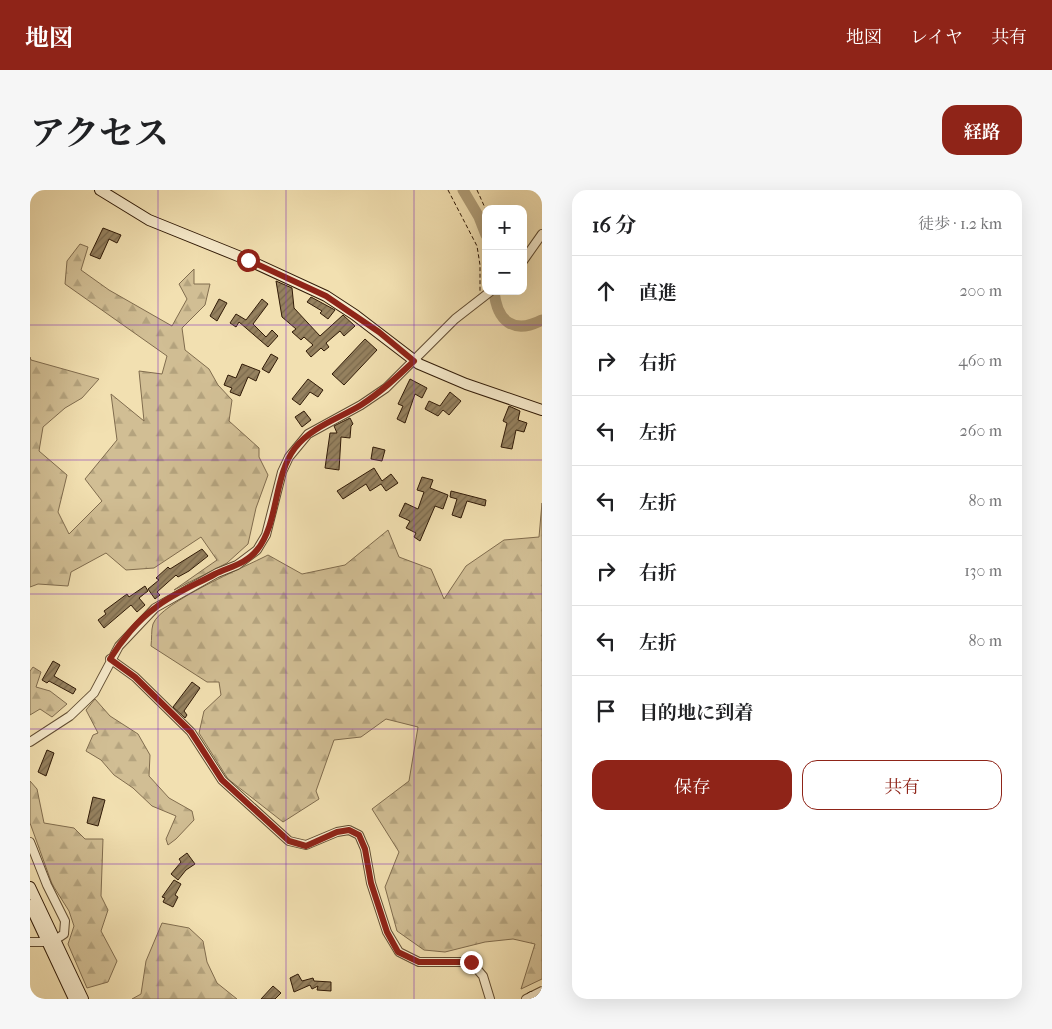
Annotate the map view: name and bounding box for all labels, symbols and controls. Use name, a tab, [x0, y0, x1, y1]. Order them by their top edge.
text: 地図	[25, 24, 73, 52]
text: 地図	[846, 27, 882, 48]
text: レイヤ	[910, 27, 963, 48]
text: 共有	[991, 27, 1027, 48]
button: 経路	[942, 105, 1022, 155]
text: アクセス	[30, 113, 169, 154]
map controls	[482, 205, 527, 295]
button: +	[482, 205, 527, 250]
text: 16 分	[592, 213, 636, 237]
text: 徒歩 · 1.2 km	[918, 214, 1002, 233]
route start	[237, 249, 260, 272]
button: −	[482, 250, 527, 295]
icon: ahead	[592, 277, 620, 305]
text: 200 m	[959, 281, 1002, 300]
text: 直進	[639, 282, 677, 304]
icon: right	[592, 347, 620, 375]
text: 460 m	[958, 351, 1002, 370]
text: 右折	[639, 352, 677, 374]
icon: left	[592, 417, 620, 445]
text: 260 m	[960, 421, 1002, 440]
text: 左折	[639, 422, 677, 444]
icon: left	[592, 487, 620, 515]
text: 80 m	[968, 491, 1002, 510]
text: 左折	[639, 492, 677, 514]
icon: right	[592, 557, 620, 585]
text: 130 m	[964, 561, 1002, 580]
text: 右折	[639, 562, 677, 584]
icon: left	[592, 627, 620, 655]
text: 80 m	[968, 631, 1002, 650]
text: 左折	[639, 632, 677, 654]
icon: arrive	[592, 697, 620, 725]
text: 目的地に到着	[639, 702, 753, 724]
button: 保存	[592, 760, 792, 810]
button: 共有	[802, 760, 1002, 810]
route end	[460, 951, 483, 974]

